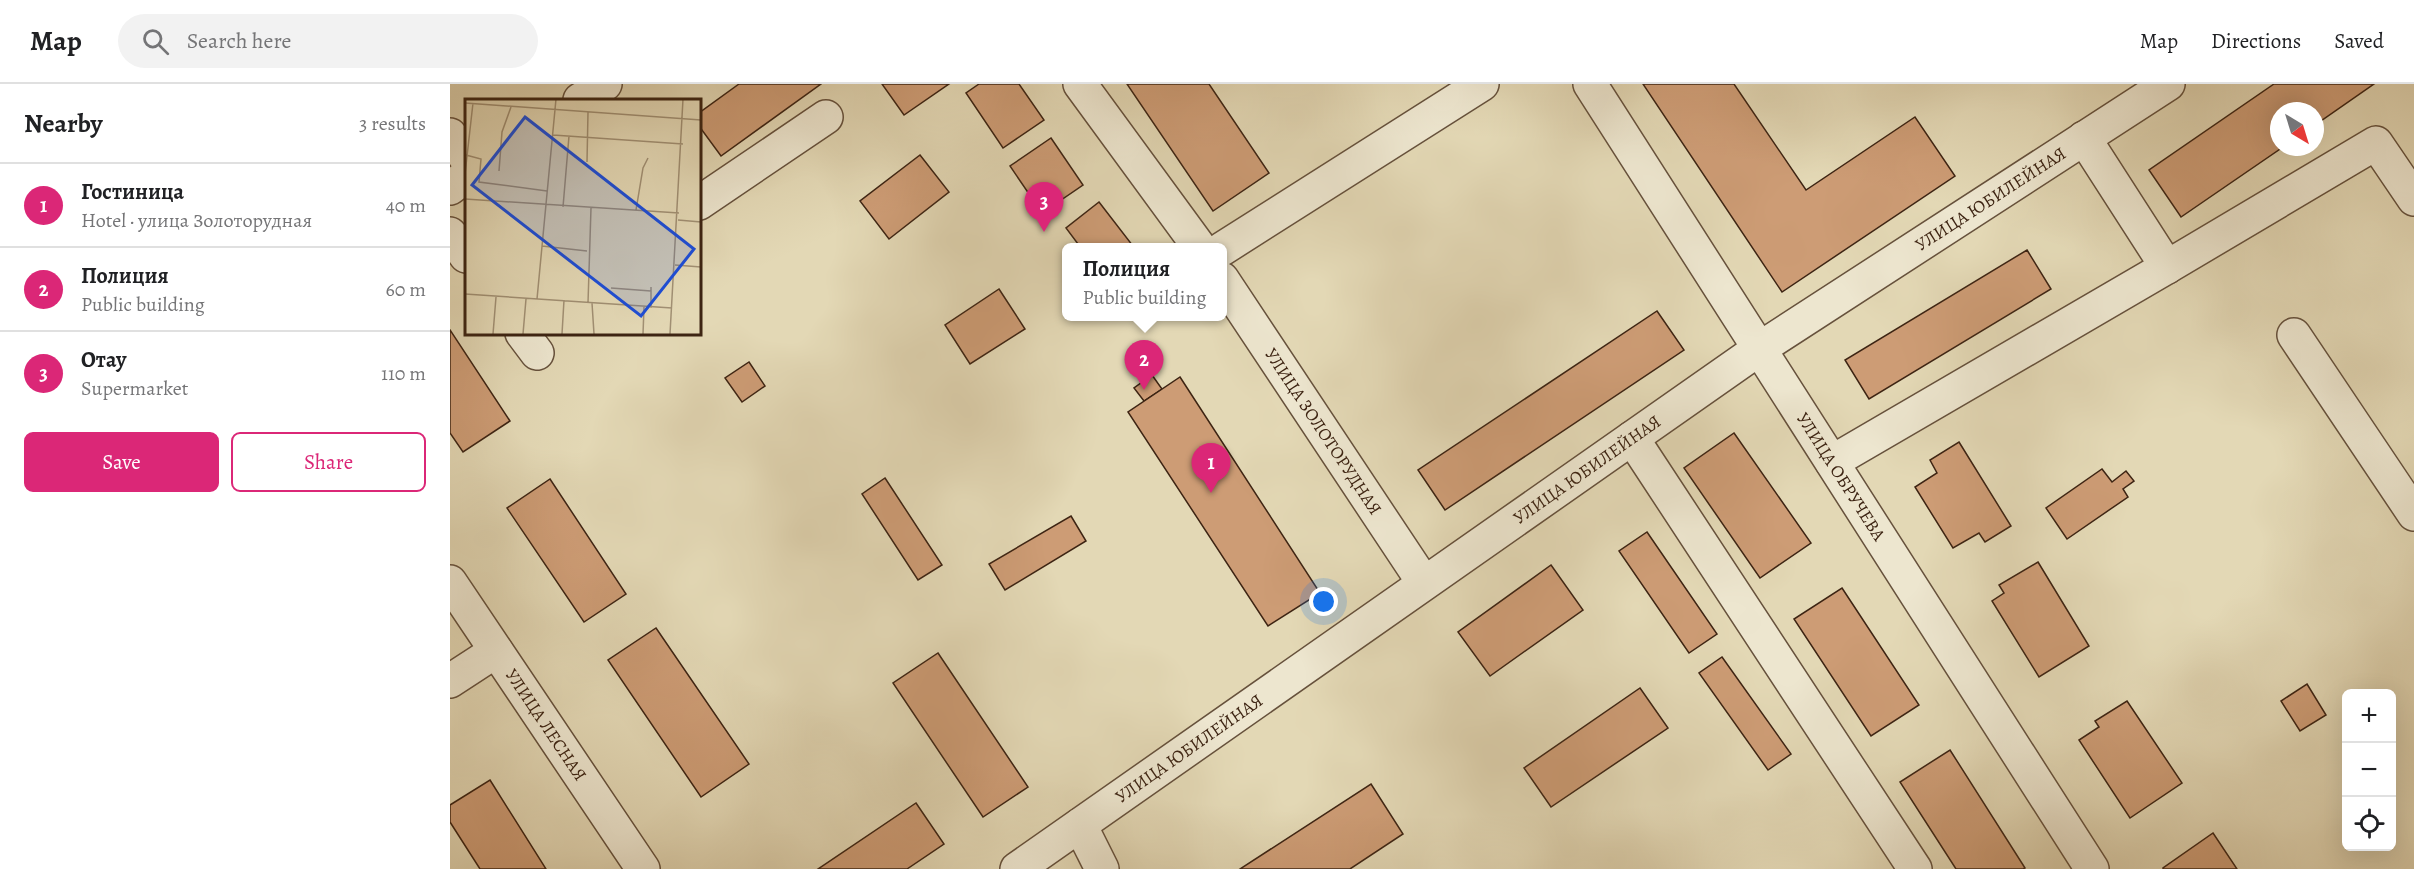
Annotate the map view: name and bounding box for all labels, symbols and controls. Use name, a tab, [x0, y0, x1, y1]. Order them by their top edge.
search box	[118, 14, 538, 68]
text: Map	[30, 22, 82, 60]
icon: search	[139, 25, 172, 58]
text: Search here	[187, 26, 291, 56]
text: Map	[2140, 27, 2178, 55]
text: Directions	[2211, 27, 2301, 55]
text: Saved	[2334, 27, 2384, 55]
inset map	[465, 99, 700, 334]
north arrow	[2270, 102, 2324, 156]
text: Nearby	[24, 106, 103, 141]
text: 3 results	[359, 110, 426, 137]
street label: УЛИЦА ЮБИЛЕЙНАЯ	[1911, 141, 2071, 257]
text: Гостиница	[81, 177, 184, 207]
pin: 3	[1024, 182, 1064, 232]
text: 1	[40, 192, 47, 219]
text: 40 m	[386, 192, 426, 219]
text: Hotel · улица Золоторудная	[81, 207, 312, 234]
popup	[1062, 243, 1227, 321]
text: Полиция	[1083, 254, 1170, 284]
text: Полиция	[81, 261, 169, 291]
text: 2	[39, 276, 48, 303]
text: 60 m	[386, 276, 426, 303]
text: Public building	[1083, 284, 1206, 311]
text: Public building	[81, 291, 205, 318]
pin: 2	[1124, 340, 1164, 390]
street label: УЛИЦА ЗОЛОТОРУДНАЯ	[1259, 343, 1387, 519]
text: Отау	[81, 345, 127, 375]
text: 3	[39, 360, 48, 387]
text: 110 m	[381, 360, 426, 387]
text: Supermarket	[81, 375, 188, 402]
street label: УЛИЦА ОБРУЧЕВА	[1791, 408, 1891, 546]
street label: УЛИЦА ЮБИЛЕЙНАЯ	[1508, 409, 1666, 530]
button: Save	[24, 432, 219, 492]
button: Share	[231, 432, 426, 492]
pin: 1	[1192, 444, 1230, 493]
your location	[1309, 587, 1338, 616]
street label: УЛИЦА ЛЕСНАЯ	[500, 664, 592, 785]
street label: УЛИЦА ЮБИЛЕЙНАЯ	[1110, 688, 1268, 809]
map controls	[2342, 689, 2396, 851]
button: +	[2342, 689, 2396, 743]
button: −	[2342, 743, 2396, 797]
button: locate	[2342, 797, 2396, 851]

